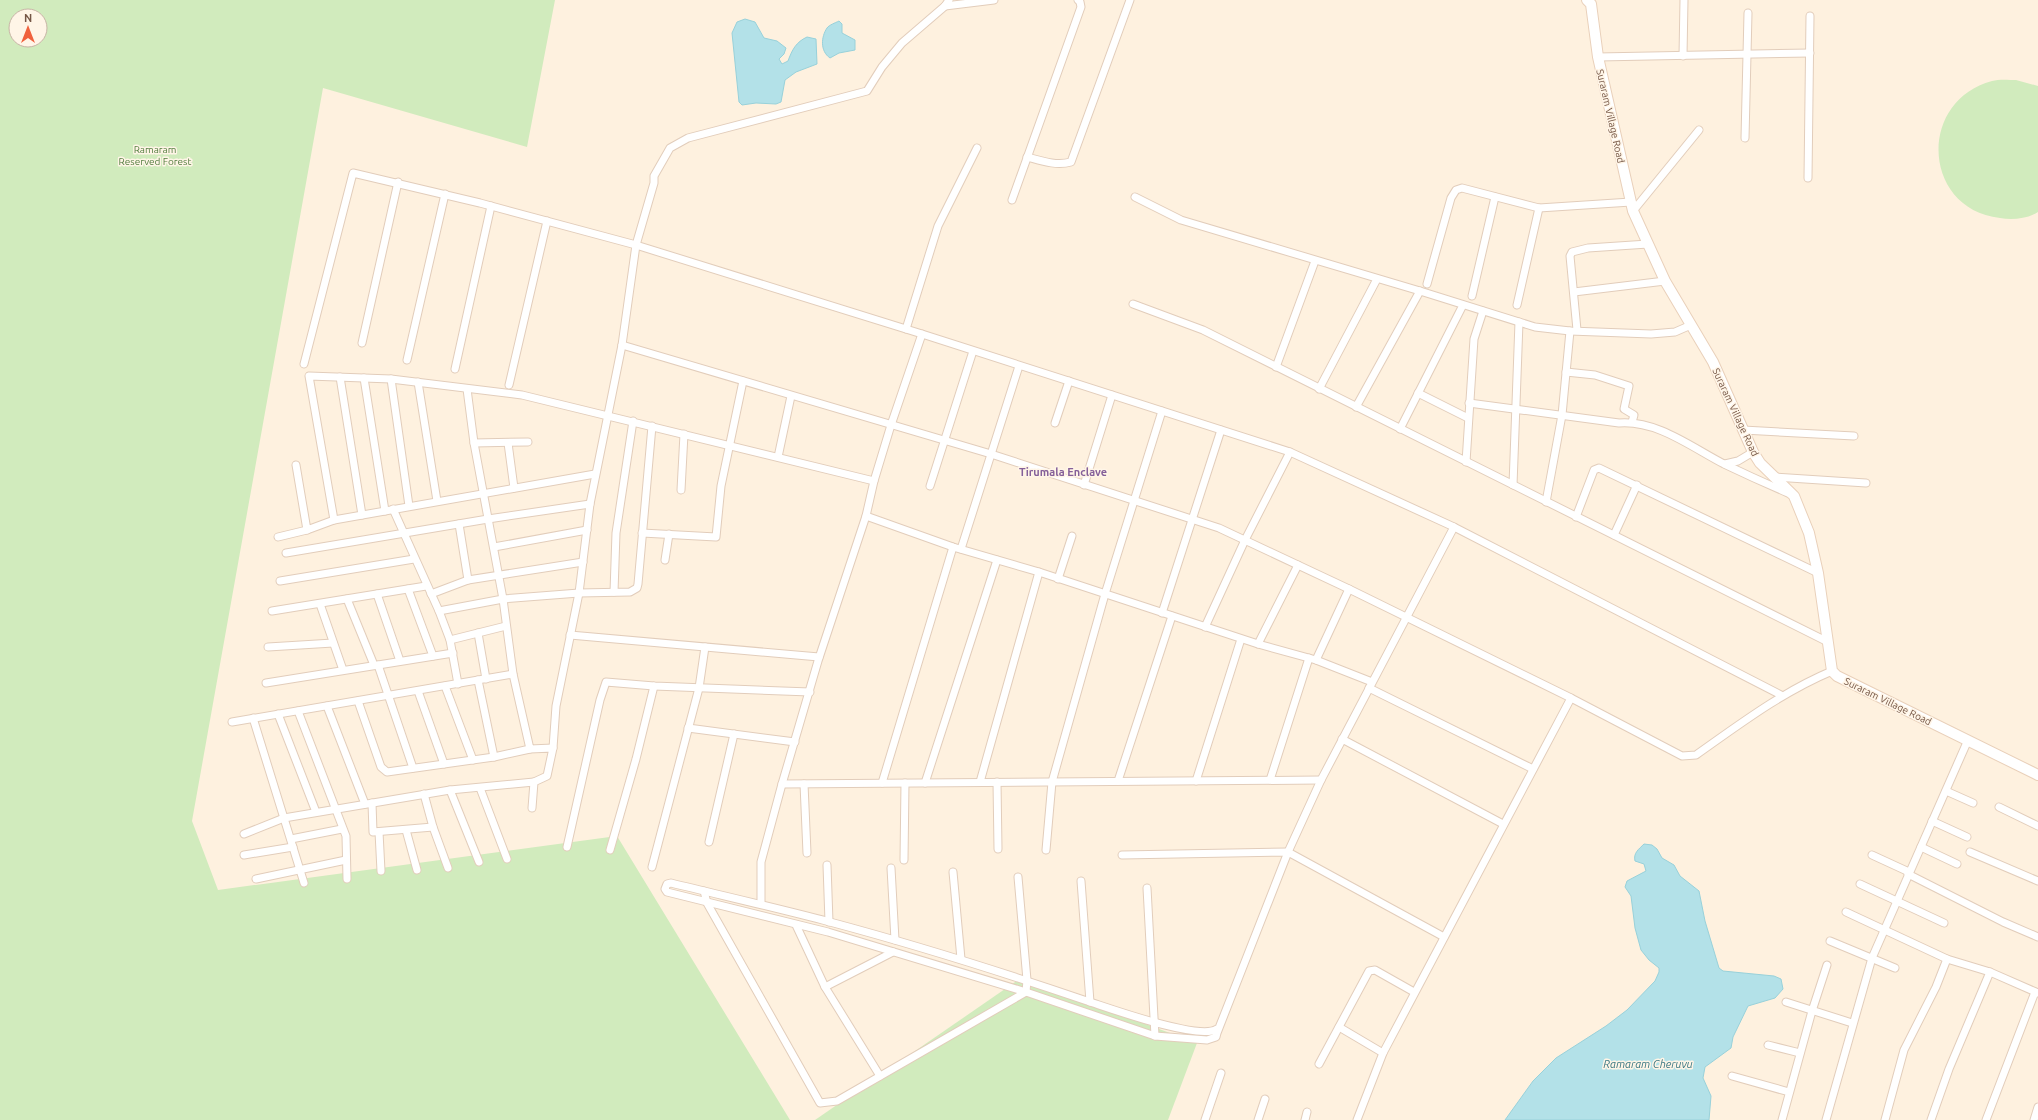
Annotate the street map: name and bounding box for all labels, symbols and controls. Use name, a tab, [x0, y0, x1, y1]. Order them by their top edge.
north arrow	[8, 8, 48, 48]
text: N	[24, 12, 32, 24]
street label: Suraram Village Road	[1594, 68, 1627, 164]
park label: Ramaram Reserved Forest	[119, 144, 191, 167]
street label: Suraram Village Road	[1710, 366, 1761, 458]
district label: Tirumala Enclave	[1019, 466, 1107, 478]
street label: Suraram Village Road	[1842, 676, 1933, 727]
water label: Ramaram Cheruvu	[1603, 1058, 1693, 1070]

